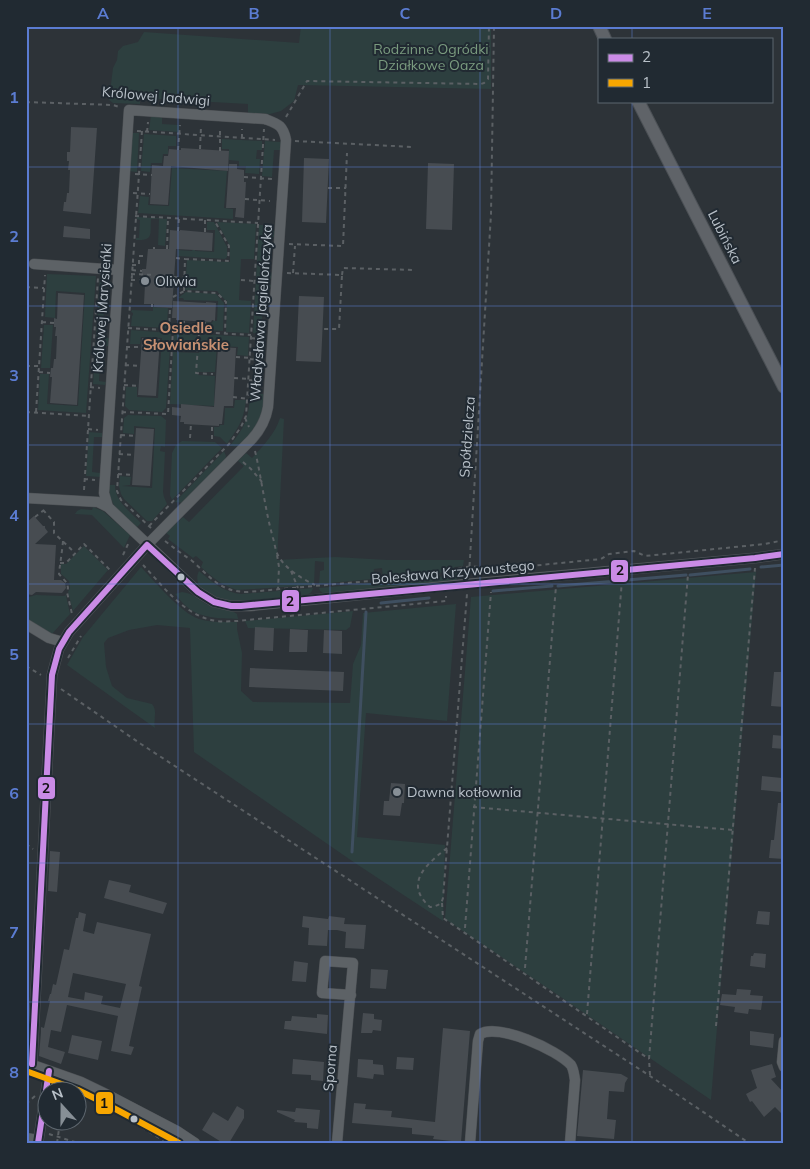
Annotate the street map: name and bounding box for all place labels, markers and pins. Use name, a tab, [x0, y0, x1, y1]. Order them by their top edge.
place label: Oliwia	[155, 272, 196, 290]
marker: Oliwia	[139, 275, 151, 287]
unlabelled marker	[176, 572, 186, 582]
place label: Dawna kotłownia	[407, 783, 521, 801]
marker: Dawna kotłownia	[391, 786, 403, 798]
unlabelled marker	[129, 1114, 139, 1124]

